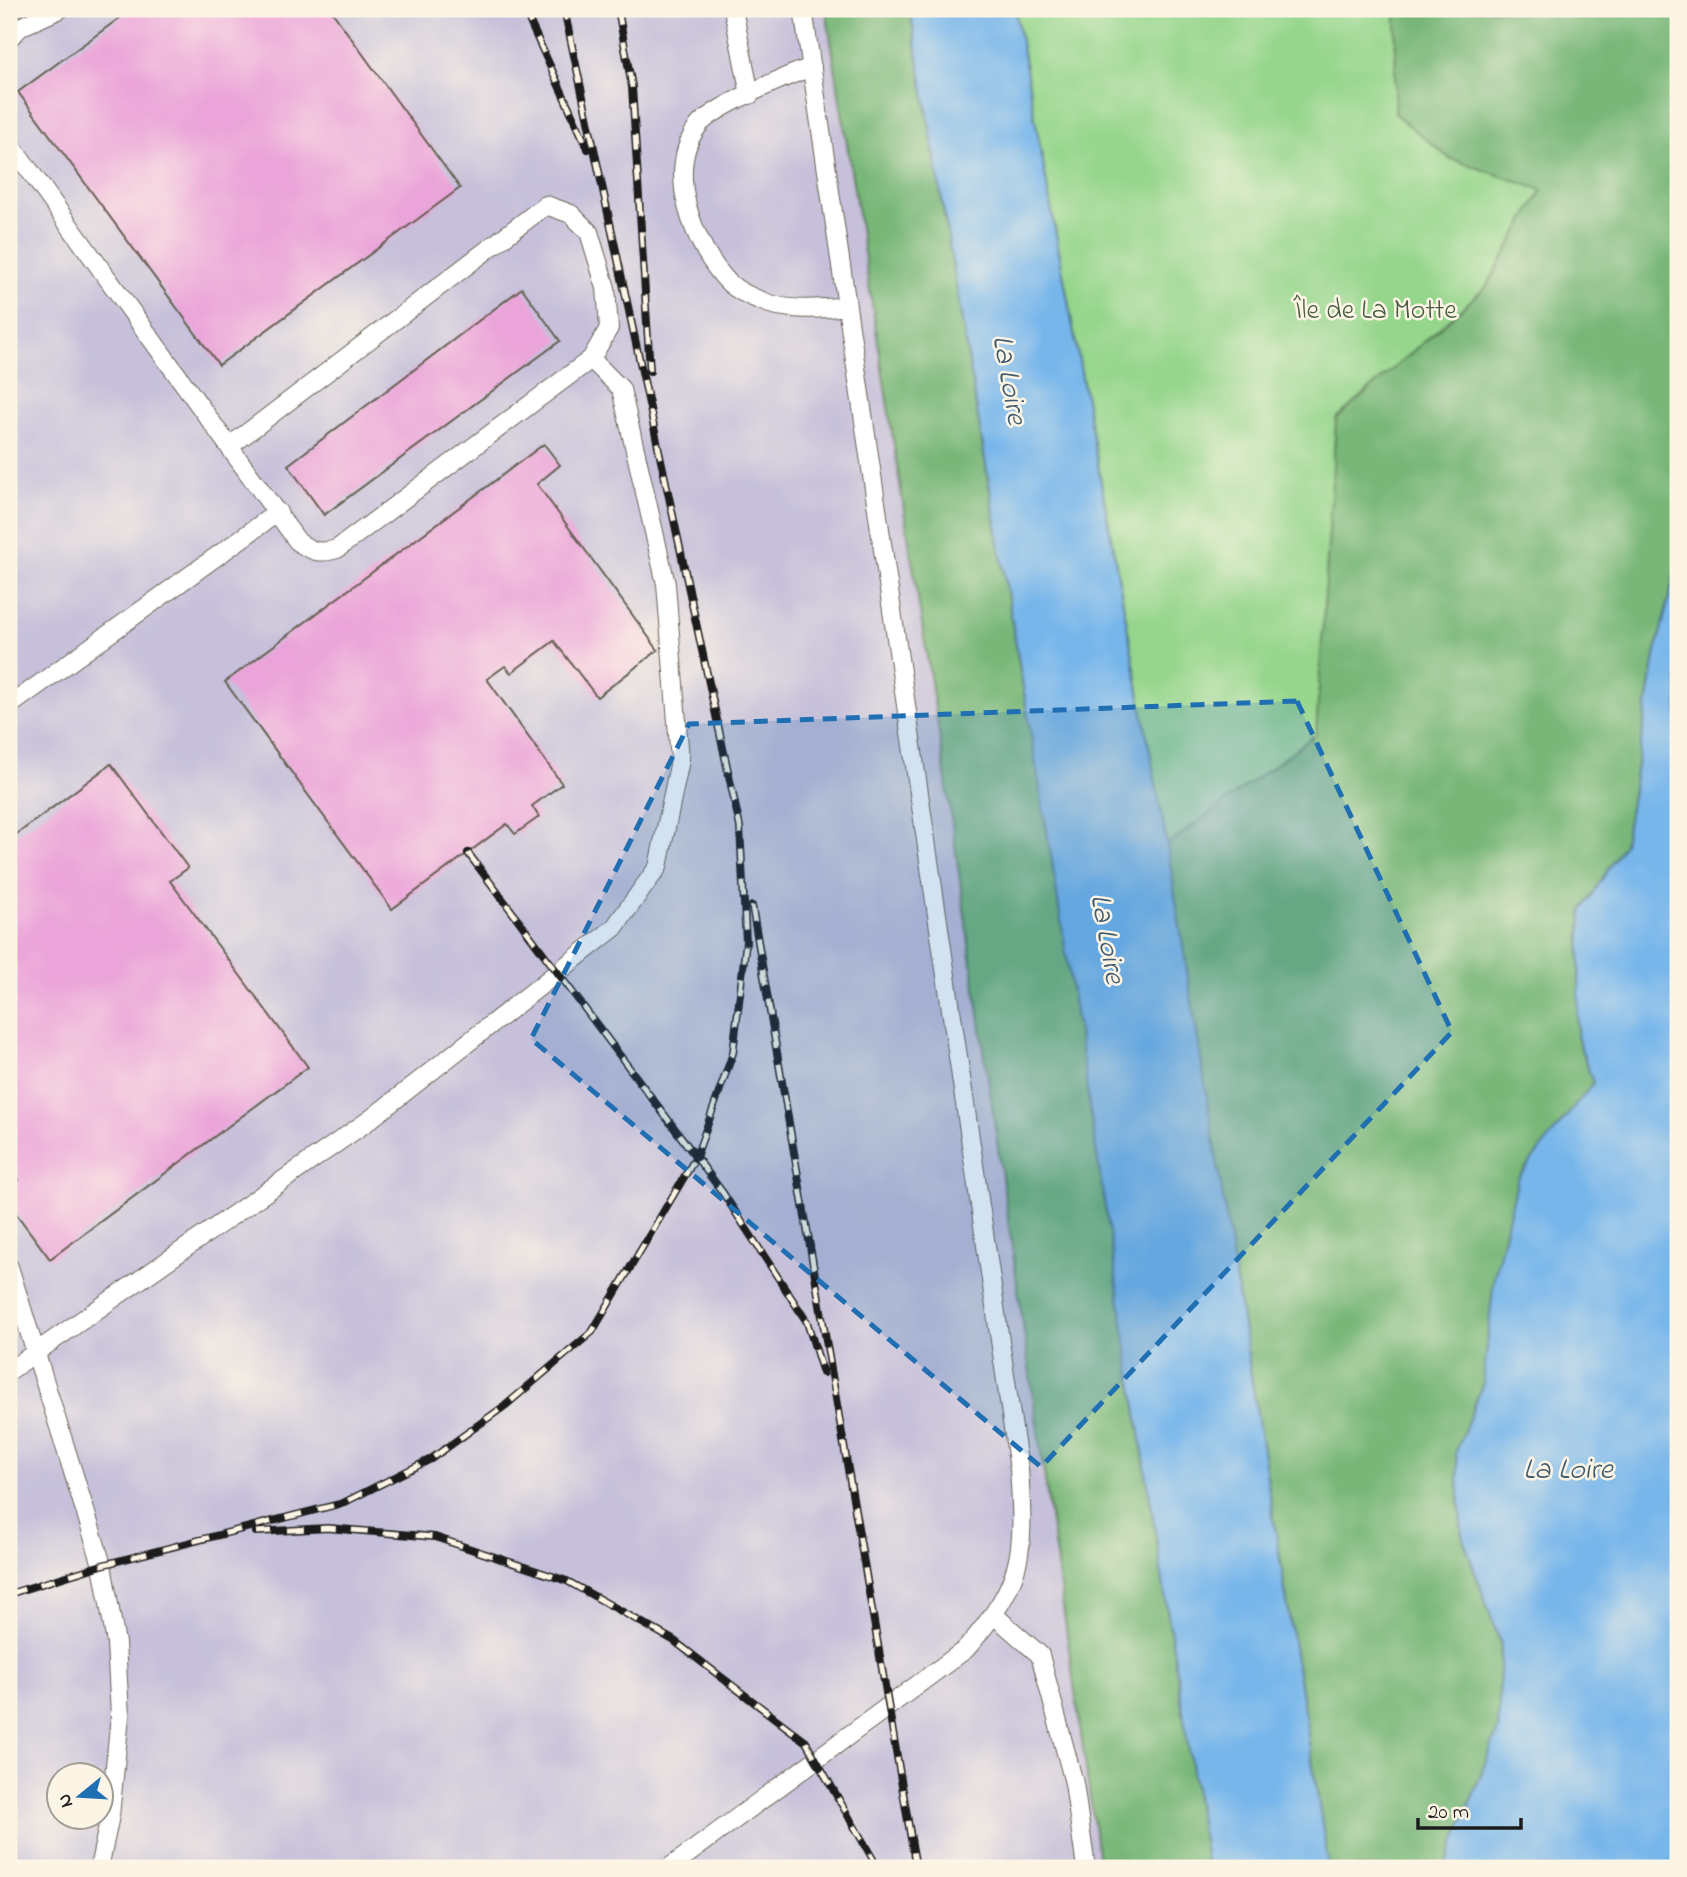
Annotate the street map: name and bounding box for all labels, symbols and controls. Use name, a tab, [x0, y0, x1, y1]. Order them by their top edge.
park label: Île de La Motte	[1292, 291, 1457, 332]
water label: La Loire	[979, 332, 1038, 429]
water label: La Loire	[1077, 891, 1136, 988]
water label: La Loire	[1523, 1449, 1614, 1493]
north arrow	[46, 1762, 116, 1832]
scale bar	[1418, 1786, 1521, 1830]
text: N	[51, 1790, 81, 1811]
text: 20 m	[1428, 1798, 1469, 1828]

